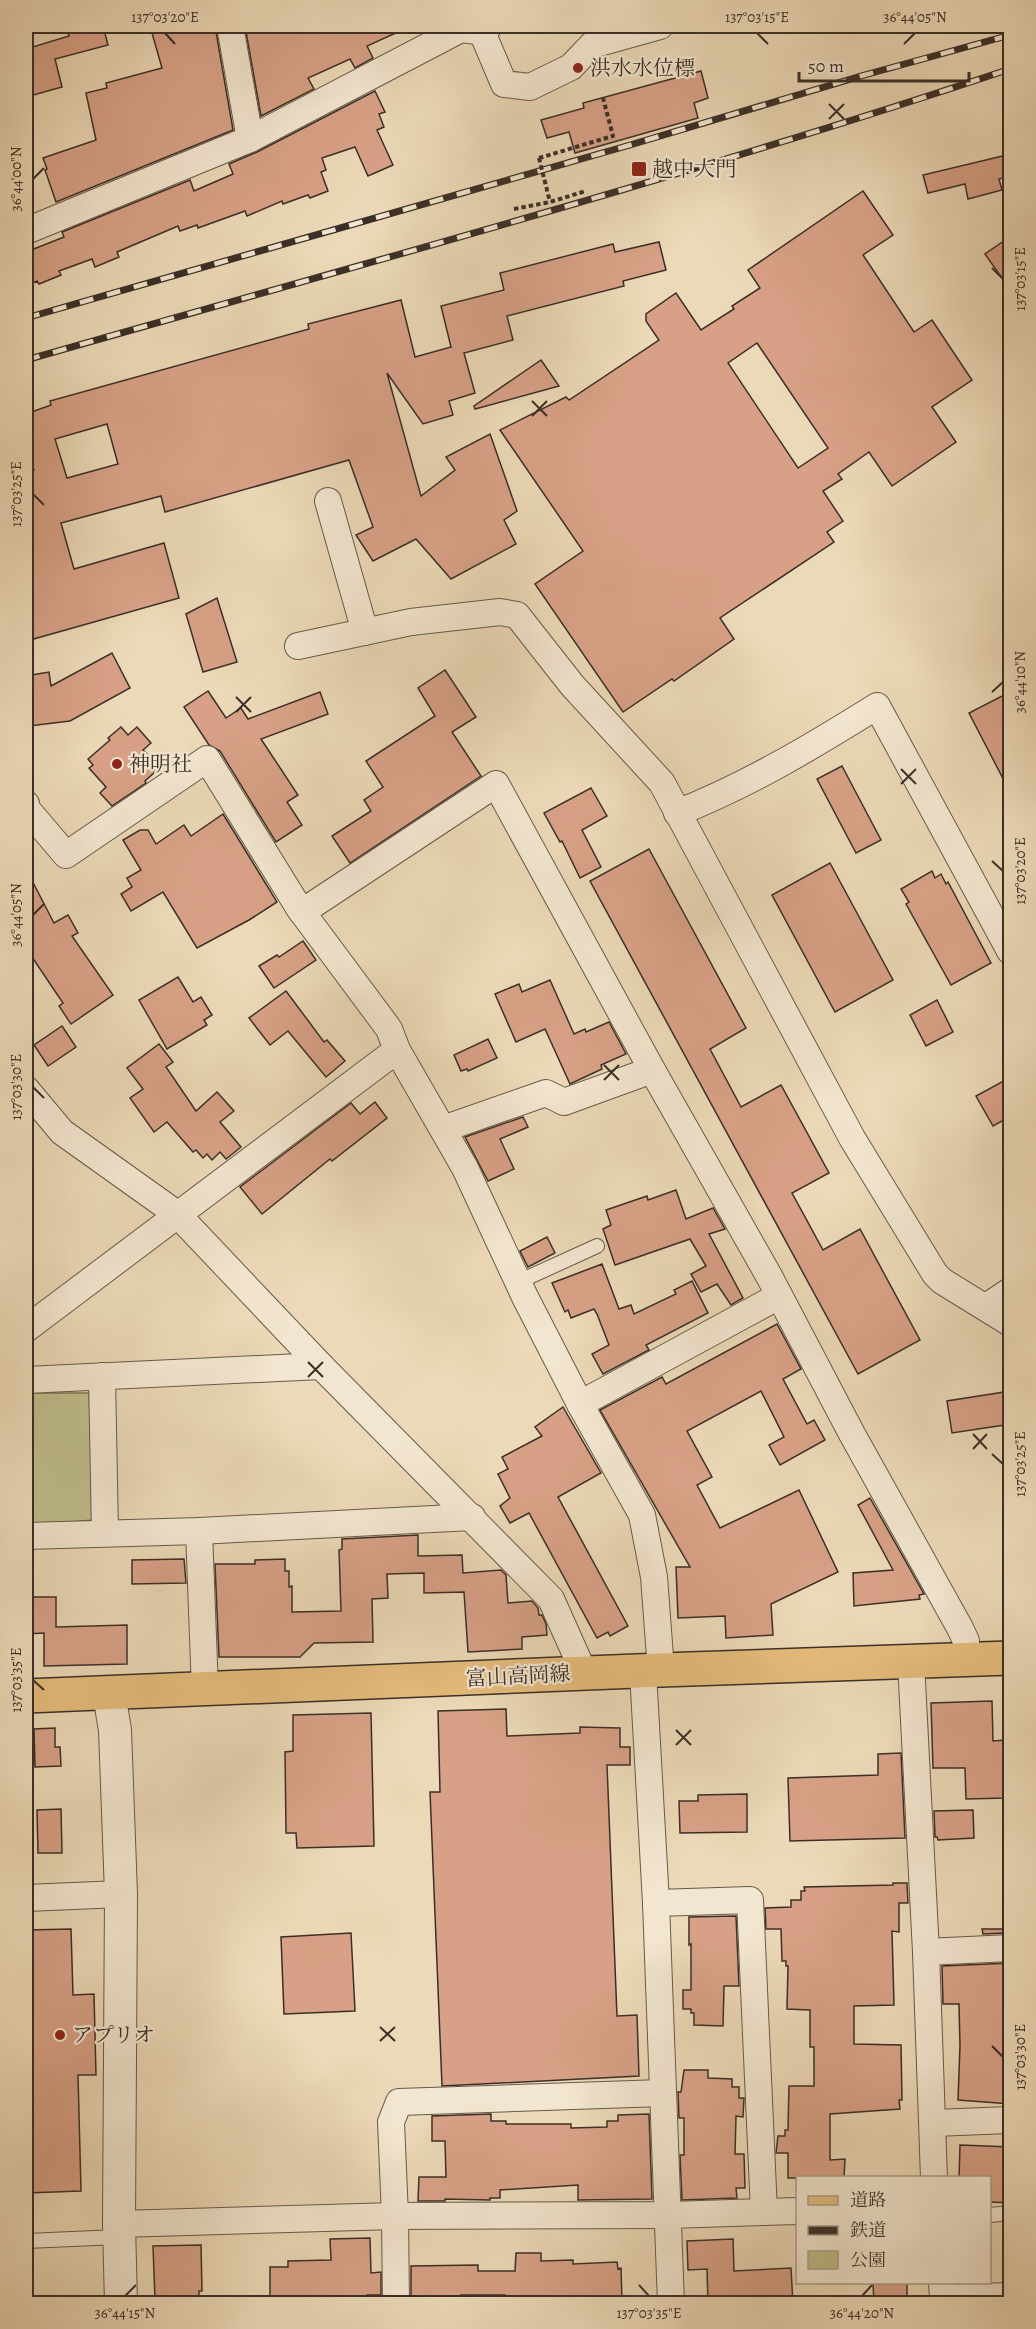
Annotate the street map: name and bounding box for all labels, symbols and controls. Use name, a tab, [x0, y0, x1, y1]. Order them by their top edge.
text: 137°03'20"E	[131, 7, 199, 27]
text: 137°03'15"E	[725, 7, 789, 27]
text: 36°44'05"N	[883, 7, 947, 27]
scale bar	[799, 45, 968, 83]
place label: 洪水水位標	[590, 54, 695, 82]
text: 50 m	[808, 54, 844, 78]
marker: 洪水水位標	[571, 61, 585, 75]
text: 36°44'00"N	[6, 146, 26, 212]
place label: 越中大門	[652, 155, 736, 183]
marker: 越中大門	[630, 160, 648, 178]
text: 137°03'15"E	[1010, 247, 1030, 311]
text: 137°03'25"E	[6, 461, 26, 527]
text: 36°44'10"N	[1010, 651, 1030, 713]
place label: 神明社	[129, 750, 192, 778]
marker: 神明社	[110, 757, 124, 771]
text: 137°03'20"E	[1010, 837, 1030, 905]
text: 36°44'05"N	[6, 883, 26, 947]
text: 137°03'30"E	[6, 1054, 26, 1120]
text: 137°03'25"E	[1010, 1431, 1030, 1497]
text: 137°03'35"E	[6, 1647, 26, 1713]
street label: 富山高岡線	[465, 1659, 571, 1693]
place label: アプリオ	[72, 2021, 155, 2049]
text: 137°03'30"E	[1010, 2024, 1030, 2090]
marker: アプリオ	[53, 2028, 67, 2042]
legend	[796, 2176, 991, 2284]
text: 道路	[850, 2188, 886, 2212]
text: 鉄道	[850, 2218, 886, 2242]
text: 公園	[850, 2248, 886, 2272]
text: 36°44'15"N	[95, 2303, 156, 2323]
text: 137°03'35"E	[616, 2303, 682, 2323]
text: 36°44'20"N	[830, 2303, 894, 2323]

